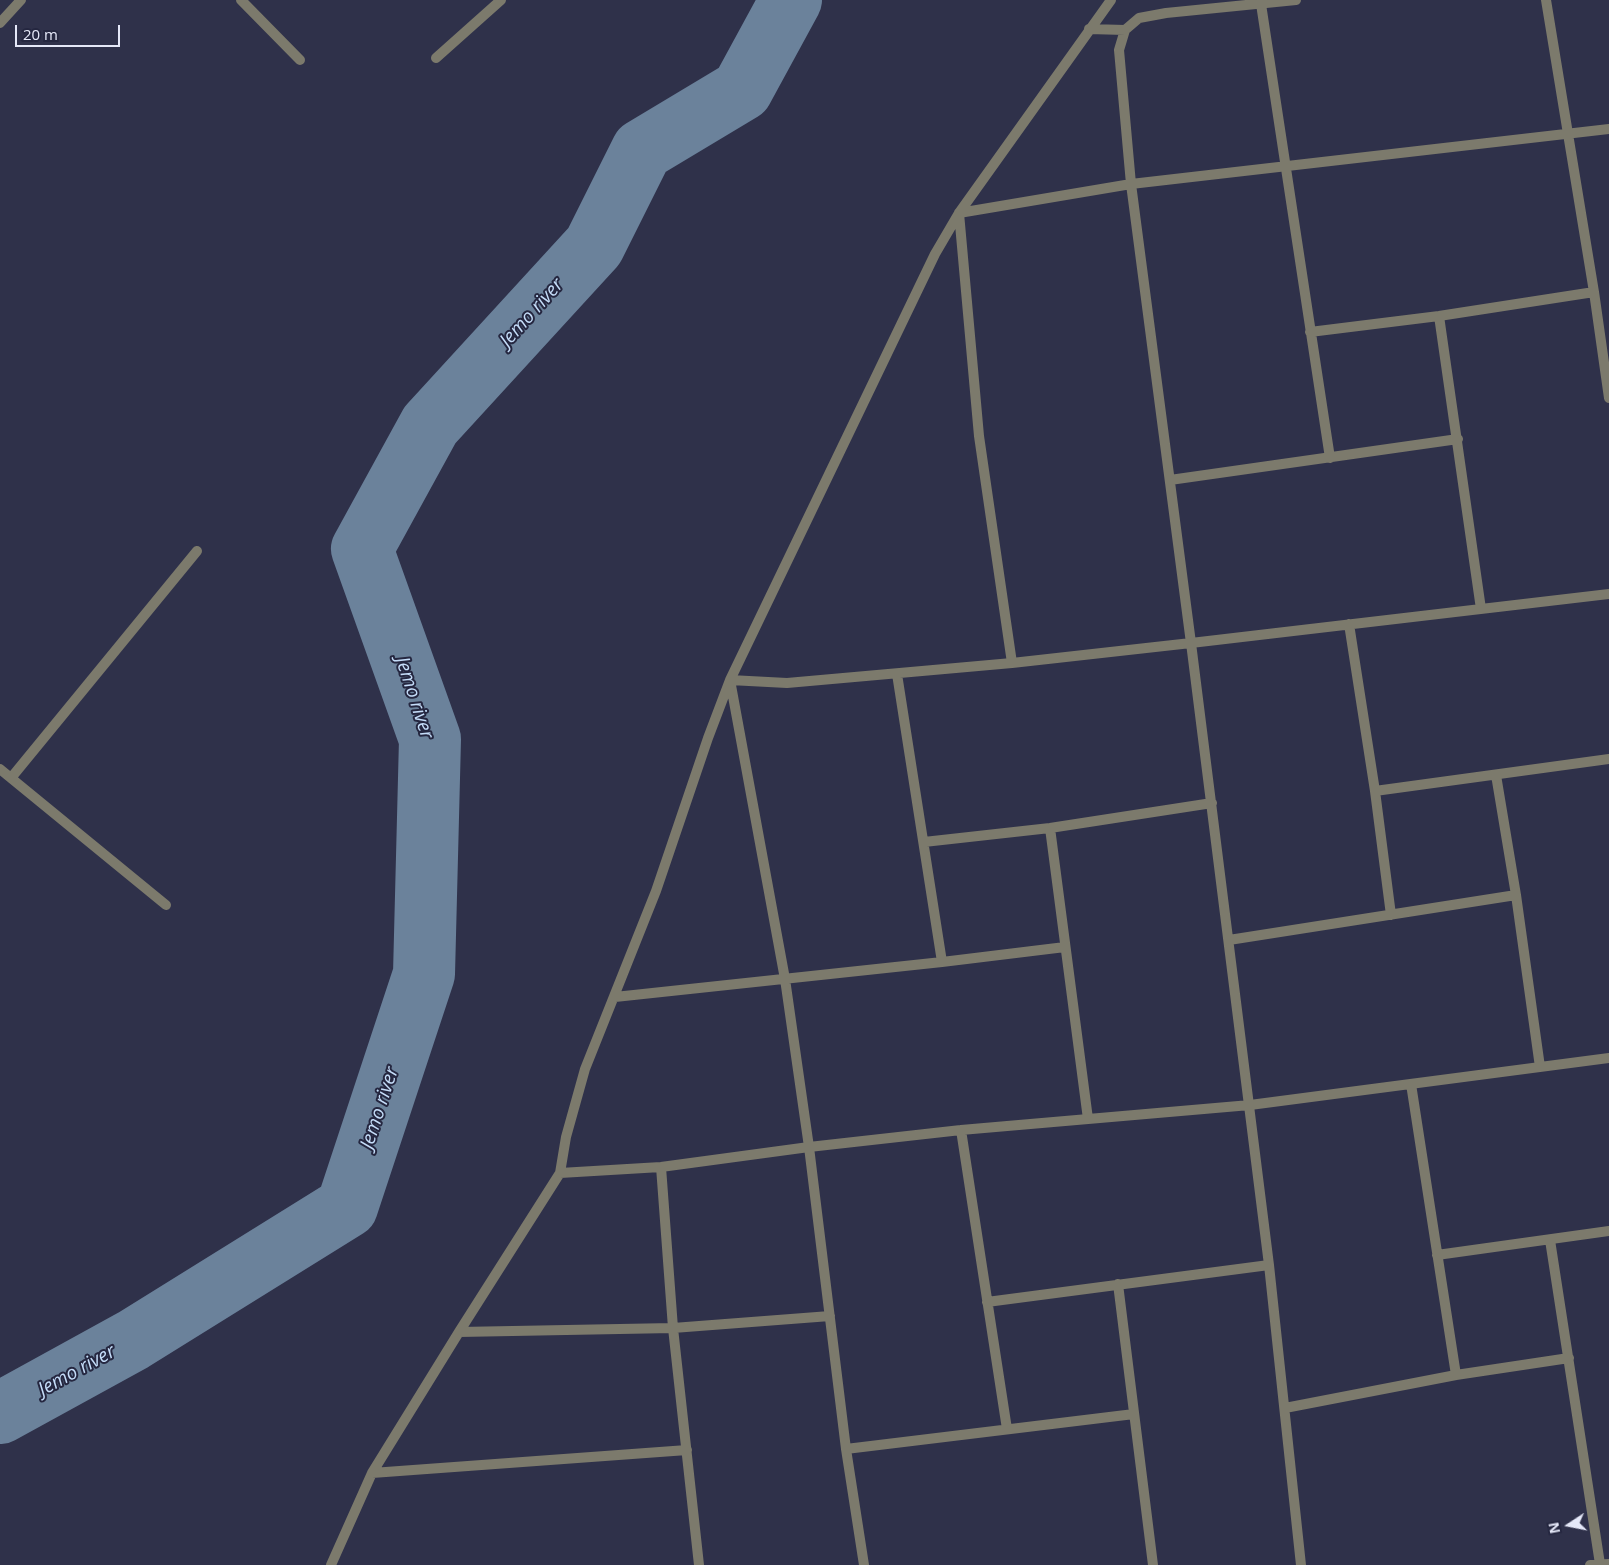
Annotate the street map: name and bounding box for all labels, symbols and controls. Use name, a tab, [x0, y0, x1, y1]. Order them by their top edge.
scale bar	[18, 15, 122, 47]
text: 20 m	[23, 24, 58, 44]
water label: Jemo river	[495, 274, 569, 352]
water label: Jemo river	[390, 654, 438, 742]
water label: Jemo river	[356, 1064, 404, 1152]
water label: Jemo river	[34, 1340, 120, 1402]
north arrow	[1544, 1500, 1594, 1550]
text: N	[1543, 1521, 1564, 1535]

